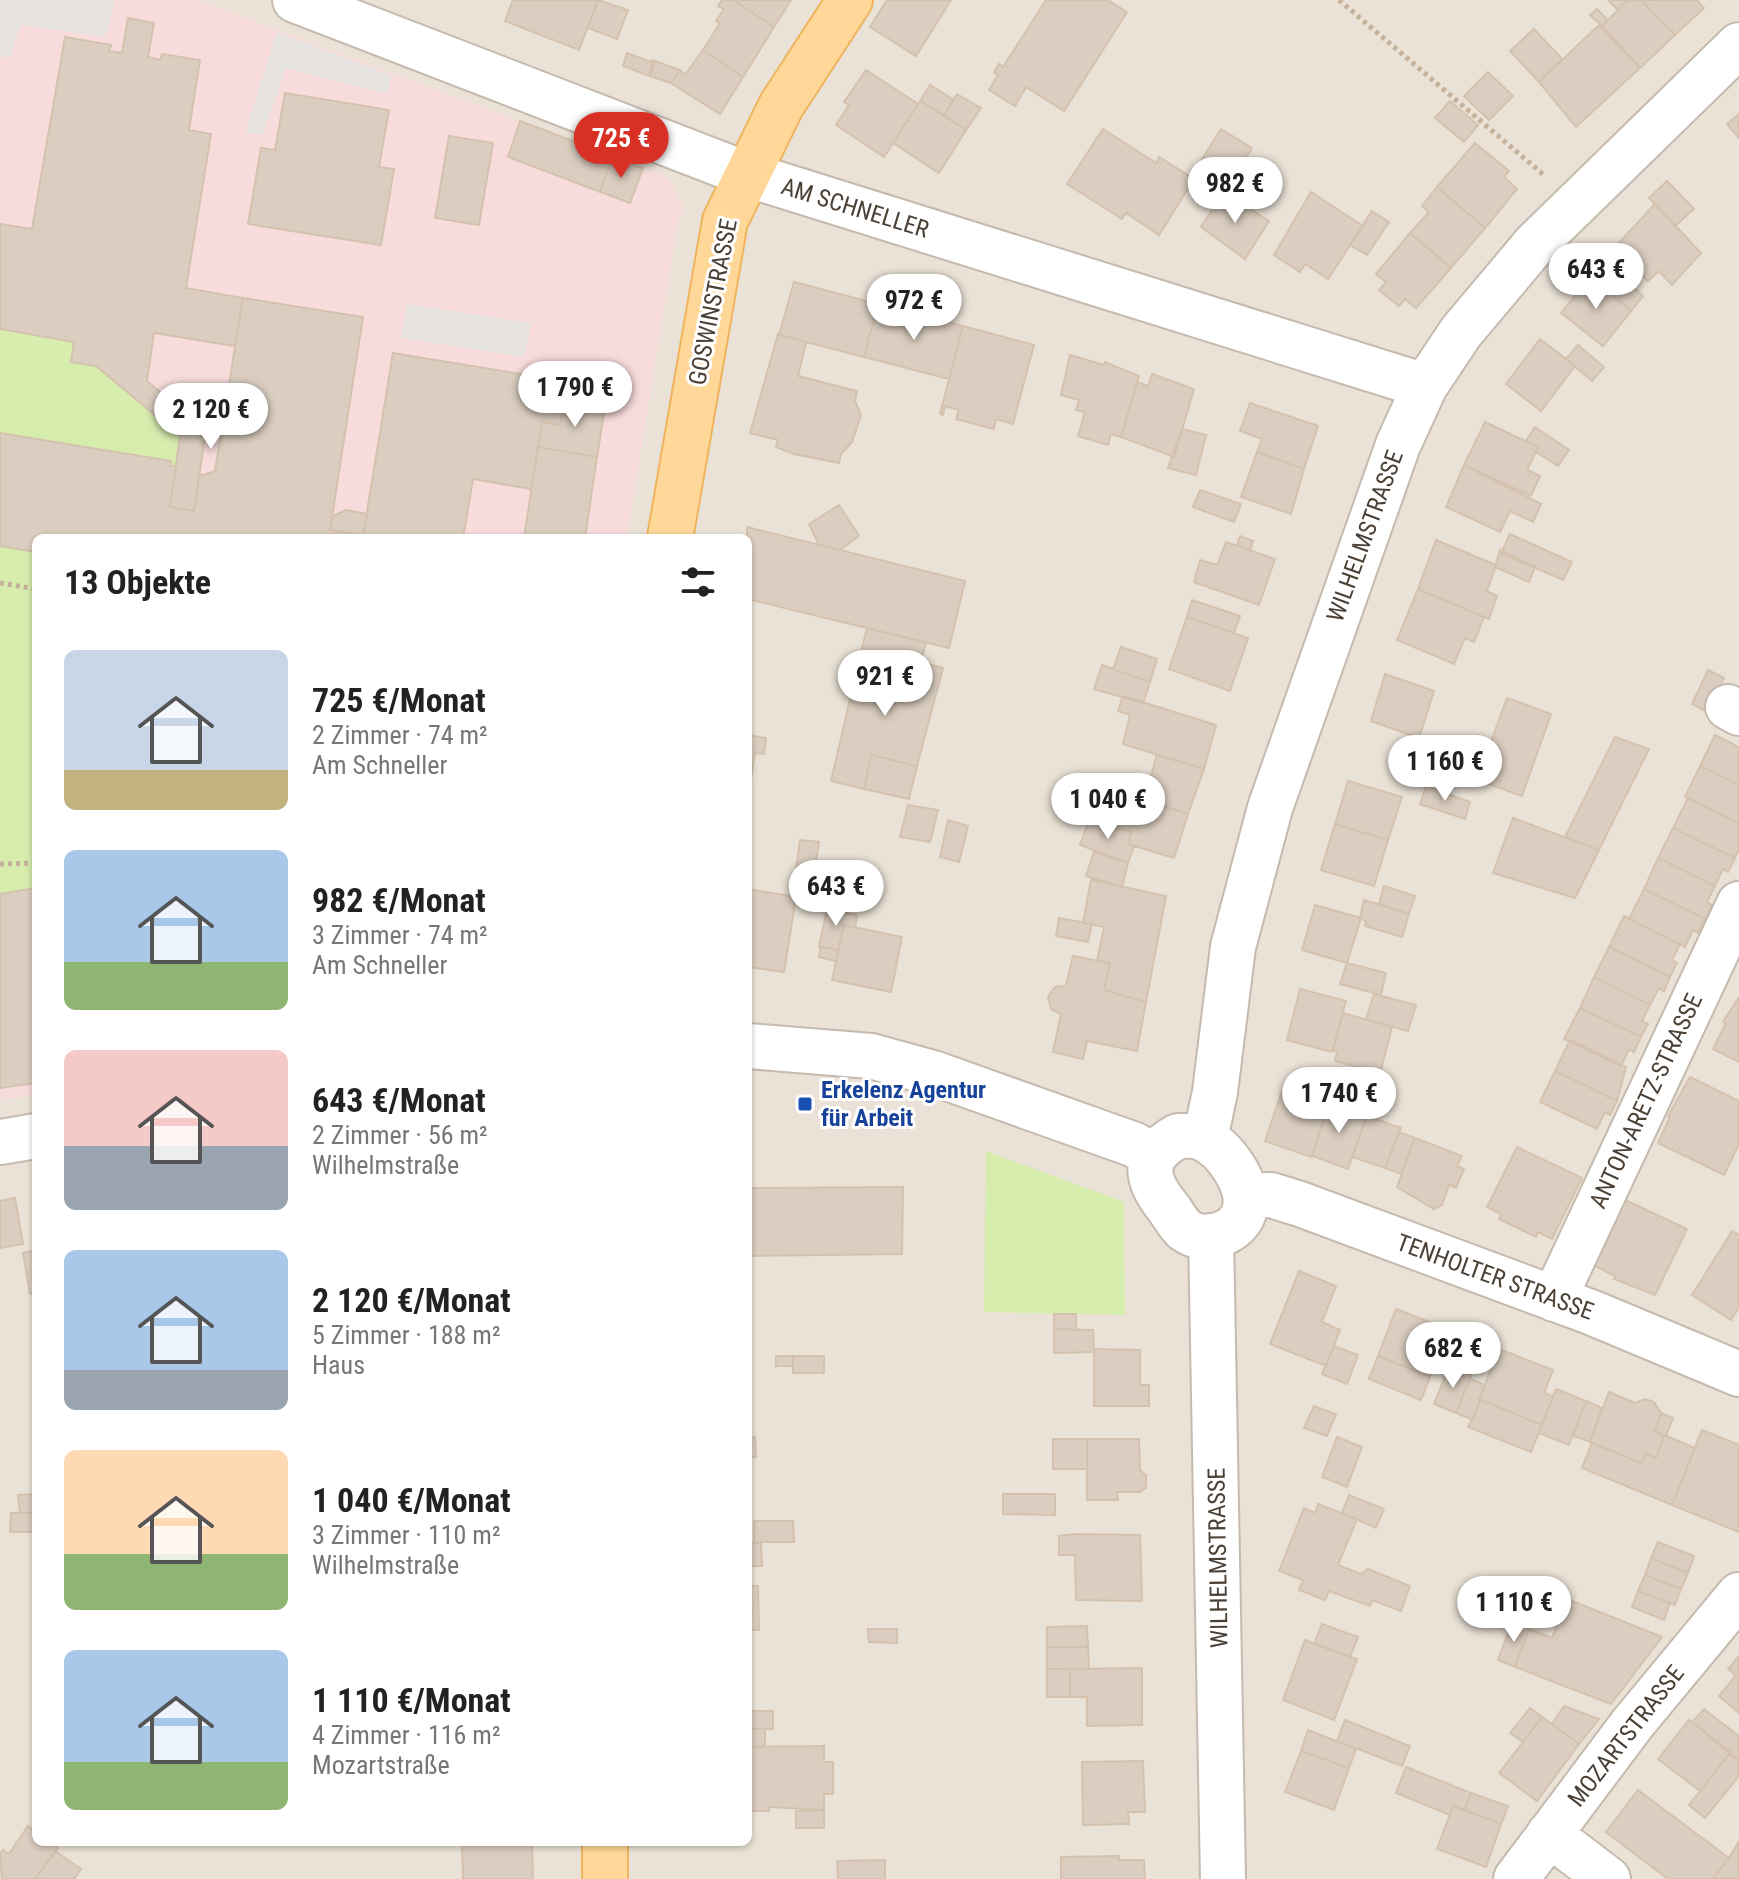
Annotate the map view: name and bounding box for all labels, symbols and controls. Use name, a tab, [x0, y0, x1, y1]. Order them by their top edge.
pin: 725 €	[565, 112, 677, 180]
text: 725 €	[592, 123, 650, 153]
pin: 982 €	[1179, 157, 1291, 225]
text: 982 €	[1206, 168, 1264, 198]
street label: AM SCHNELLER	[778, 172, 932, 244]
street label: GOSWINSTRASSE	[683, 217, 743, 387]
pin: 643 €	[1540, 243, 1652, 311]
text: 643 €	[1567, 254, 1625, 284]
pin: 972 €	[858, 274, 970, 342]
text: 972 €	[885, 285, 943, 315]
pin: 1 790 €	[501, 361, 649, 429]
text: 1 790 €	[536, 372, 614, 402]
pin: 2 120 €	[137, 383, 285, 451]
text: 2 120 €	[172, 394, 250, 424]
street label: WILHELMSTRASSE	[1321, 446, 1409, 626]
icon: filters	[676, 560, 720, 604]
text: 13 Objekte	[64, 562, 211, 602]
pin: 921 €	[829, 650, 941, 718]
text: 921 €	[856, 661, 914, 691]
text: 725 €/Monat	[312, 680, 486, 720]
icon: home	[128, 682, 224, 778]
text: 2 Zimmer · 74 m²	[312, 720, 488, 750]
pin: 1 160 €	[1371, 735, 1519, 803]
text: 1 160 €	[1406, 746, 1484, 776]
text: Am Schneller	[312, 750, 447, 780]
pin: 1 040 €	[1034, 773, 1182, 841]
text: 1 040 €	[1069, 784, 1147, 814]
pin: 643 €	[780, 860, 892, 928]
text: 643 €	[807, 871, 865, 901]
text: 982 €/Monat	[312, 880, 486, 920]
icon: home	[128, 882, 224, 978]
text: 3 Zimmer · 74 m²	[312, 920, 488, 950]
text: Am Schneller	[312, 950, 447, 980]
street label: ANTON-ARETZ-STRASSE	[1584, 989, 1708, 1213]
pin: 1 740 €	[1265, 1067, 1413, 1135]
place label: Erkelenz Agentur für Arbeit	[821, 1076, 986, 1132]
text: 1 740 €	[1300, 1078, 1378, 1108]
text: 643 €/Monat	[312, 1080, 486, 1120]
icon: home	[128, 1082, 224, 1178]
marker: Erkelenz Agentur für Arbeit	[796, 1095, 814, 1113]
text: 2 Zimmer · 56 m²	[312, 1120, 488, 1150]
text: Wilhelmstraße	[312, 1150, 459, 1180]
street label: TENHOLTER STRASSE	[1393, 1228, 1597, 1326]
text: 2 120 €/Monat	[312, 1280, 511, 1320]
icon: home	[128, 1282, 224, 1378]
text: 5 Zimmer · 188 m²	[312, 1320, 501, 1350]
pin: 682 €	[1397, 1322, 1509, 1390]
text: 682 €	[1424, 1333, 1482, 1363]
text: Haus	[312, 1350, 365, 1380]
street label: WILHELMSTRASSE	[1202, 1468, 1234, 1648]
text: 1 040 €/Monat	[312, 1480, 511, 1520]
icon: home	[128, 1482, 224, 1578]
text: 3 Zimmer · 110 m²	[312, 1520, 501, 1550]
text: Wilhelmstraße	[312, 1550, 459, 1580]
pin: 1 110 €	[1440, 1576, 1588, 1644]
text: 1 110 €	[1475, 1587, 1553, 1617]
street label: MOZARTSTRASSE	[1562, 1660, 1690, 1812]
text: 1 110 €/Monat	[312, 1680, 511, 1720]
icon: home	[128, 1682, 224, 1778]
text: 4 Zimmer · 116 m²	[312, 1720, 501, 1750]
text: Mozartstraße	[312, 1750, 450, 1780]

